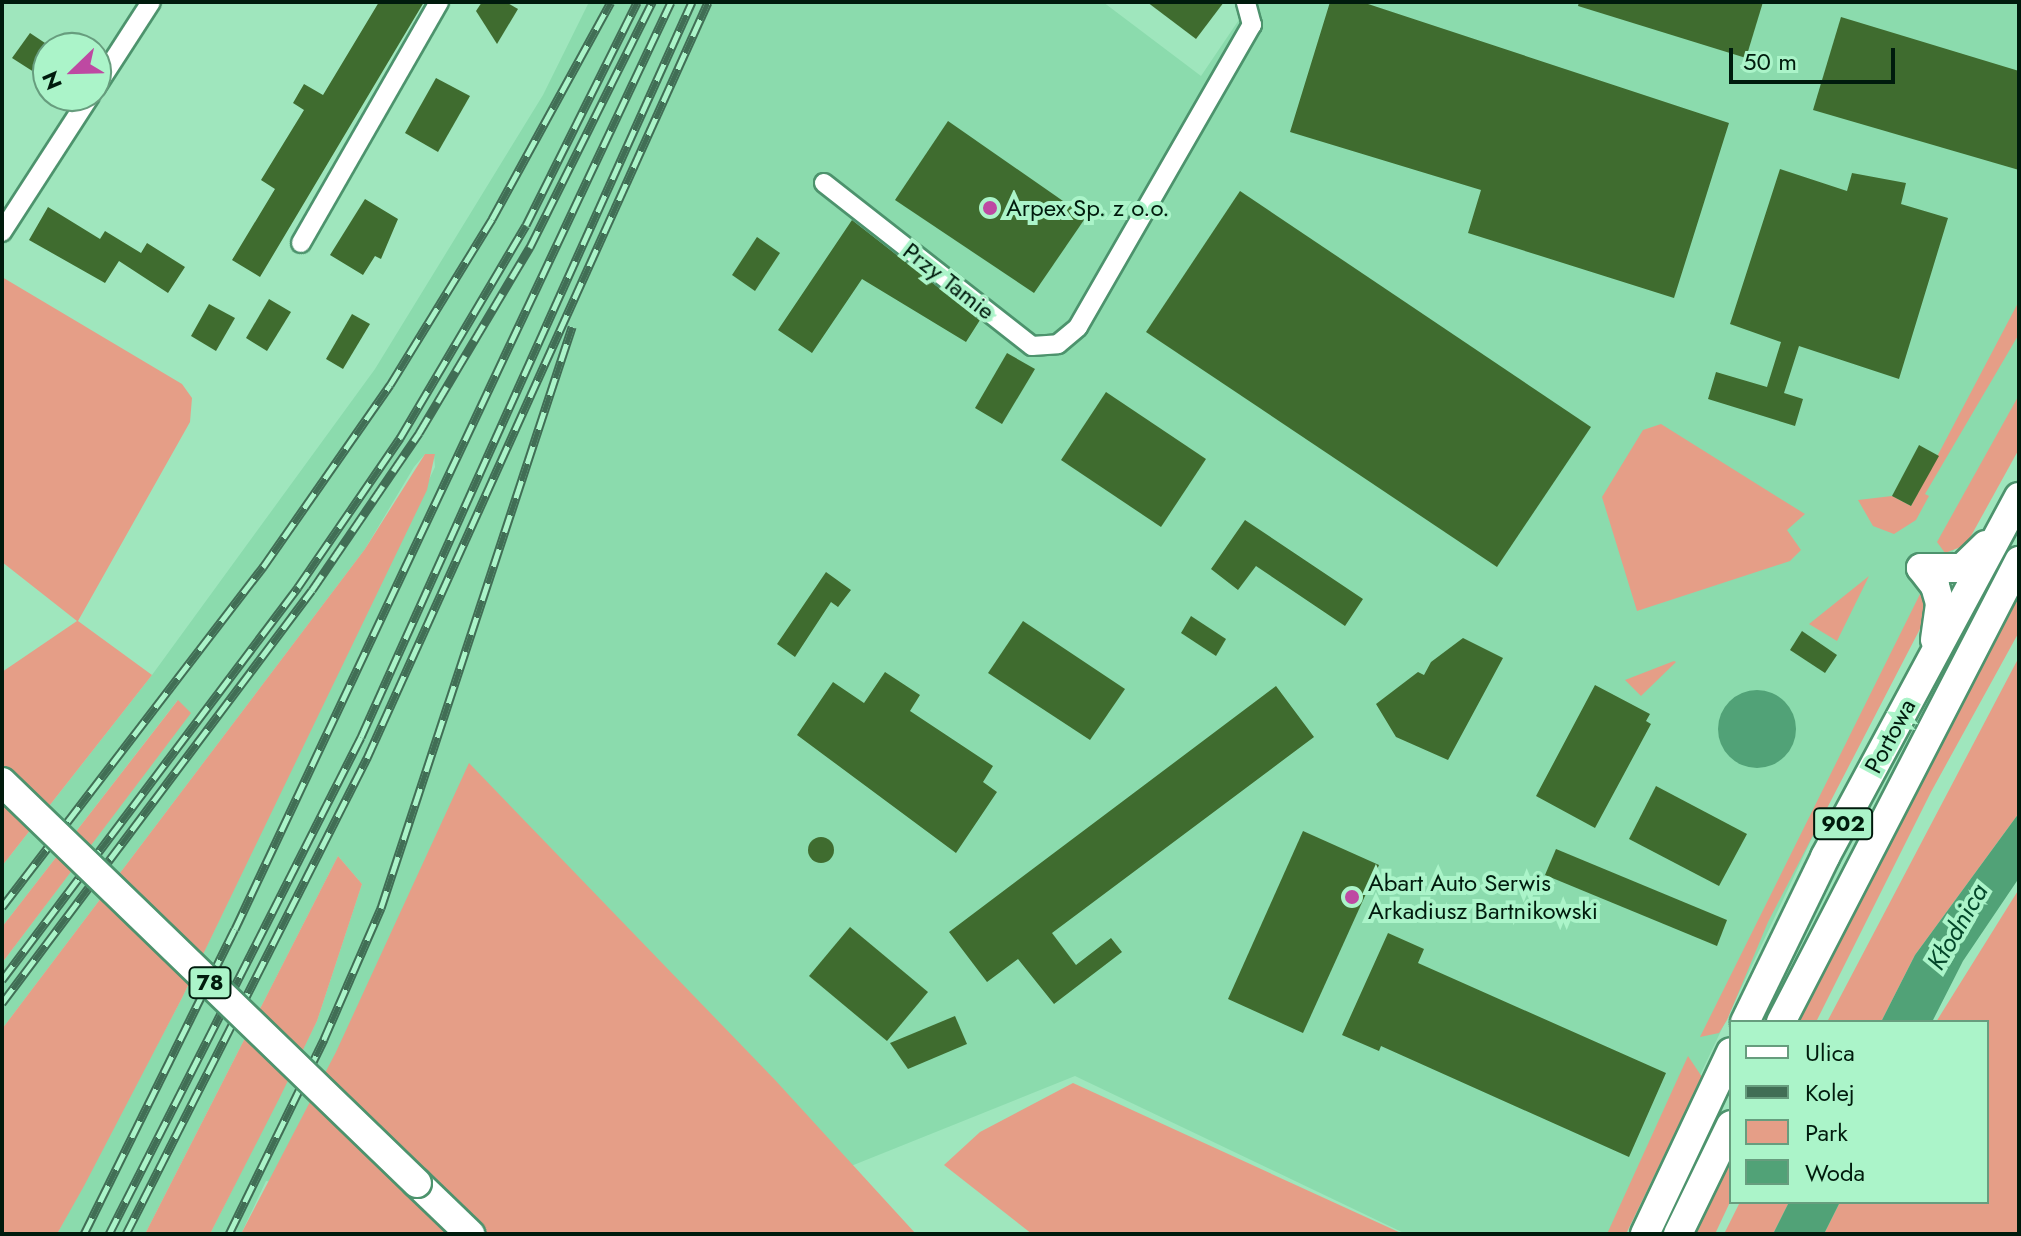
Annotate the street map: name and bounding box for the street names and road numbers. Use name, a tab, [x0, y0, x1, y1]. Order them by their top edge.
street label: Przy Tamie	[897, 236, 1001, 326]
street label: Portowa	[1858, 694, 1922, 778]
road number: 902	[1813, 806, 1873, 842]
road number: 78	[188, 965, 232, 1001]

